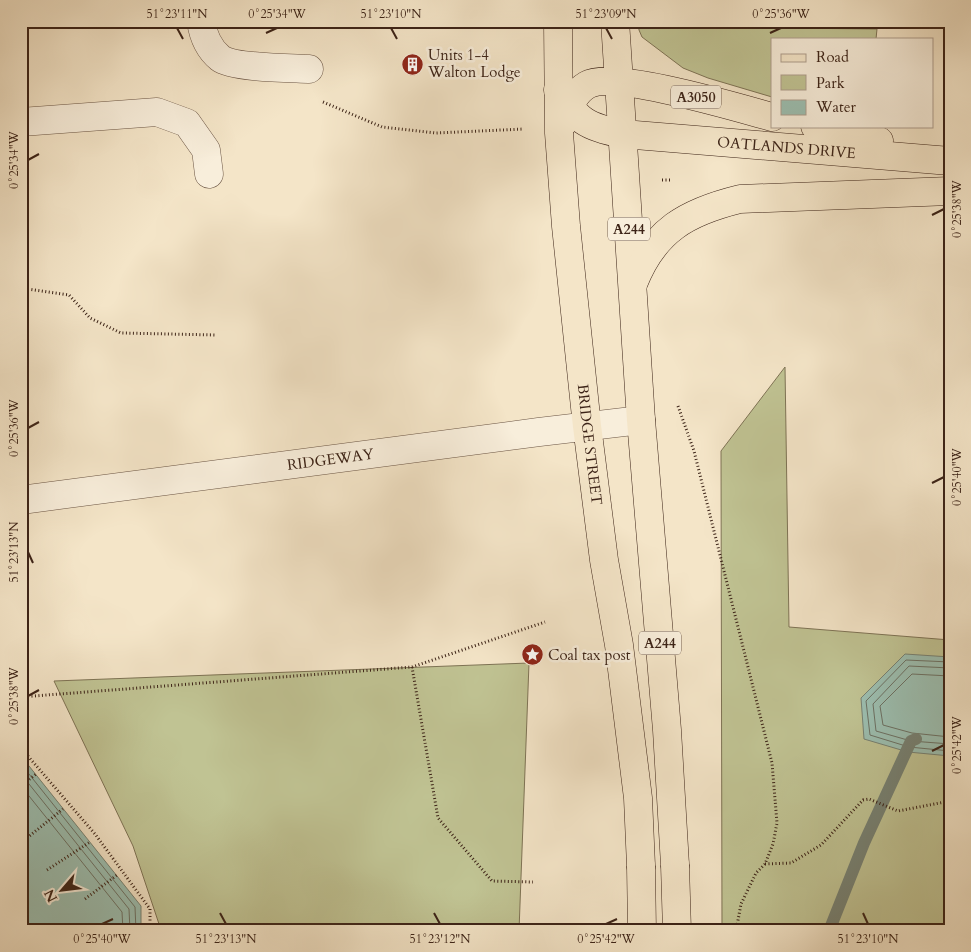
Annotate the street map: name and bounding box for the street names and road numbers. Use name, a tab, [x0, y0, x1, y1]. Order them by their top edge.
road number: A3050	[671, 85, 721, 108]
street label: OATLANDS DRIVE	[716, 132, 856, 163]
road number: A244	[608, 218, 650, 240]
street label: BRIDGE STREET	[573, 383, 607, 506]
street label: RIDGEWAY	[286, 444, 376, 475]
road number: A244	[639, 632, 681, 654]

